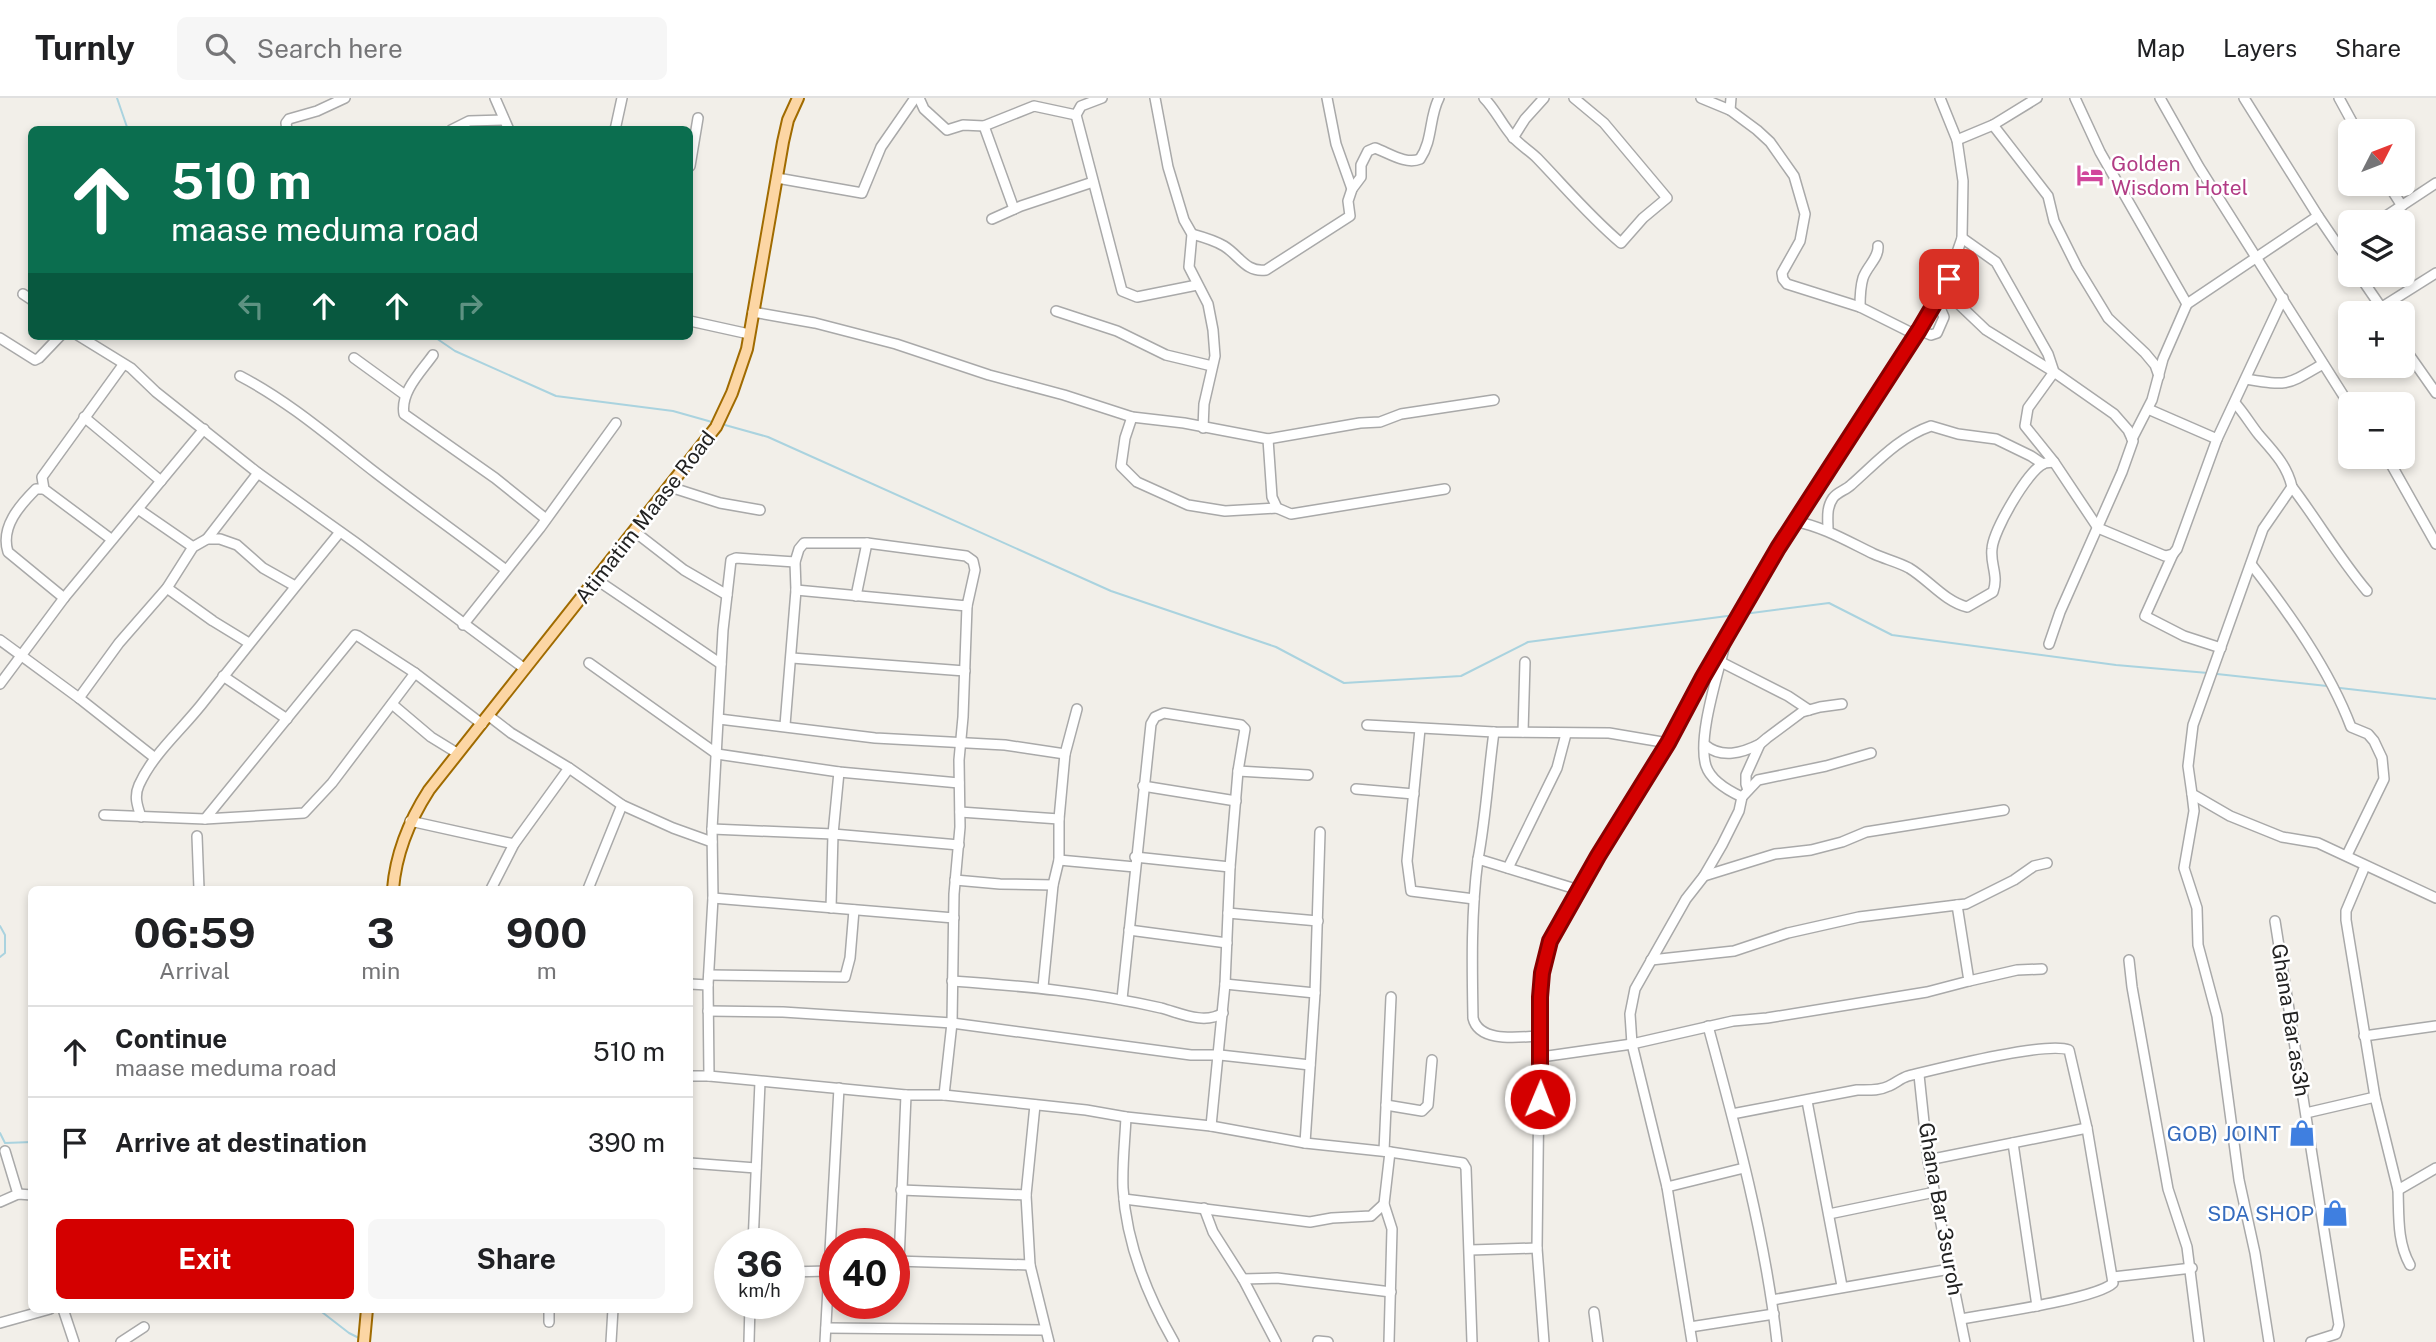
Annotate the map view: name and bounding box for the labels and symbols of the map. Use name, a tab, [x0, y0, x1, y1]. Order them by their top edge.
north arrow	[2338, 119, 2415, 196]
place label: Golden Wisdom Hotel	[2111, 151, 2248, 200]
hotel icon: Golden Wisdom Hotel	[2075, 160, 2105, 190]
pin	[1919, 249, 1979, 309]
street label: Atimatim Maase Road	[570, 426, 720, 608]
street label: Ghana Bar as3h	[2267, 942, 2315, 1098]
position arrow	[1503, 1062, 1577, 1136]
shop icon: GOB) JOINT	[2287, 1118, 2317, 1148]
street label: Ghana Bar 3suroh	[1913, 1121, 1969, 1297]
place label: GOB) JOINT	[2167, 1121, 2281, 1146]
shop icon: SDA SHOP	[2320, 1198, 2350, 1228]
place label: SDA SHOP	[2207, 1201, 2314, 1226]
speed limit sign: 40	[819, 1228, 910, 1319]

